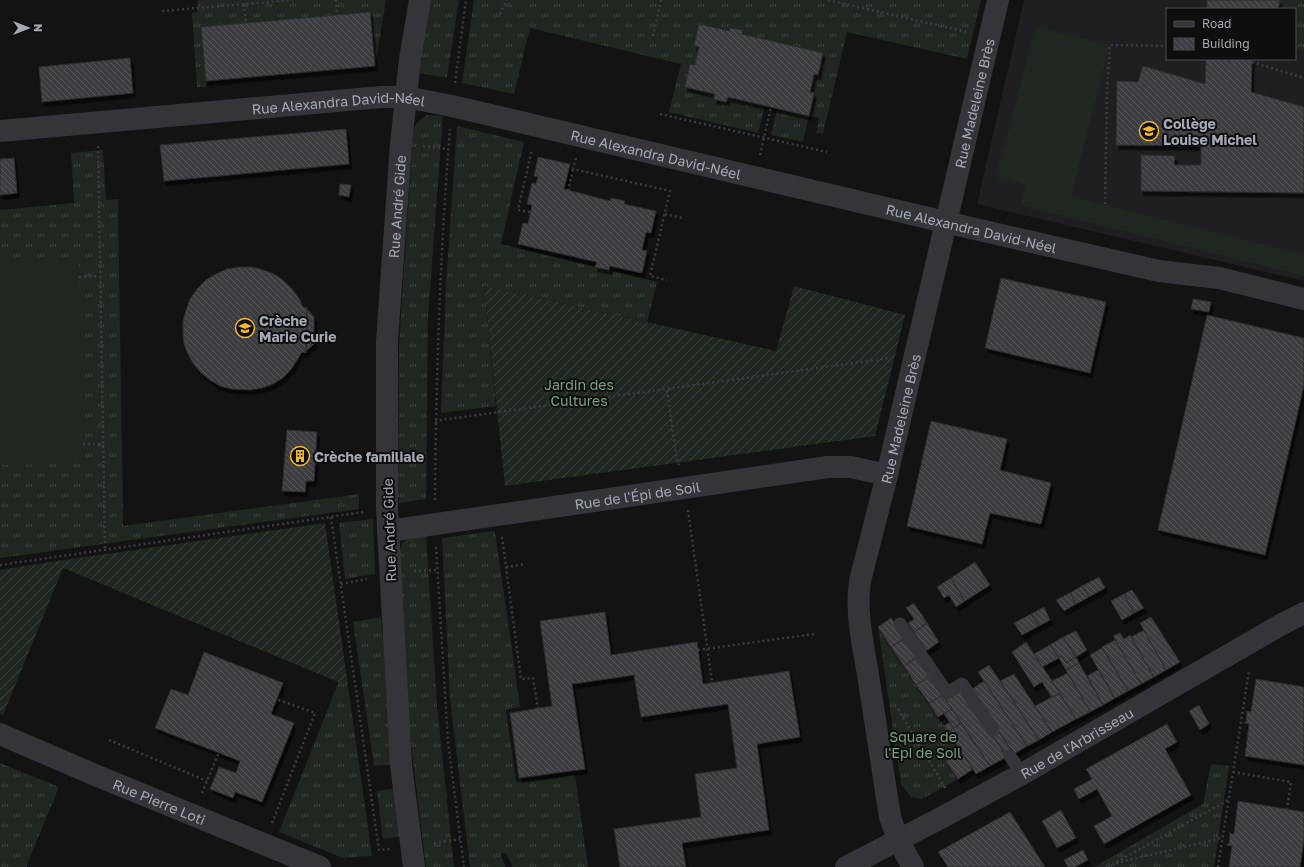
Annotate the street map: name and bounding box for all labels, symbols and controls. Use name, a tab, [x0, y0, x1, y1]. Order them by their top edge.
north arrow	[8, 8, 48, 48]
legend	[1166, 8, 1296, 60]
text: Road	[1202, 16, 1231, 31]
text: N	[32, 24, 45, 32]
street label: Rue Madeleine Brès	[951, 36, 997, 170]
text: Building	[1202, 36, 1250, 51]
street label: Rue Alexandra David-Néel	[251, 88, 427, 117]
place label: Collège Louise Michel	[1163, 115, 1257, 148]
school or university icon: Collège Louise Michel	[1138, 120, 1160, 142]
street label: Rue Alexandra David-Néel	[569, 126, 743, 182]
street label: Rue André Gide	[384, 154, 409, 259]
street label: Rue Alexandra David-Néel	[885, 200, 1058, 256]
place label: Crèche Marie Curie	[259, 312, 336, 345]
school or university icon: Crèche Marie Curie	[234, 317, 256, 339]
street label: Rue Madeleine Brès	[877, 352, 924, 485]
park label: Jardin des Cultures	[544, 376, 614, 409]
building icon: Crèche familiale	[289, 445, 311, 467]
place label: Crèche familiale	[314, 448, 424, 465]
street label: Rue de l'Épi de Soil	[573, 477, 701, 512]
street label: Rue André Gide	[379, 478, 399, 582]
street label: Rue de l'Arbrisseau	[1017, 703, 1136, 782]
park label: Square de l'Epi de Soil	[884, 728, 962, 761]
street label: Rue Pierre Loti	[111, 775, 208, 828]

